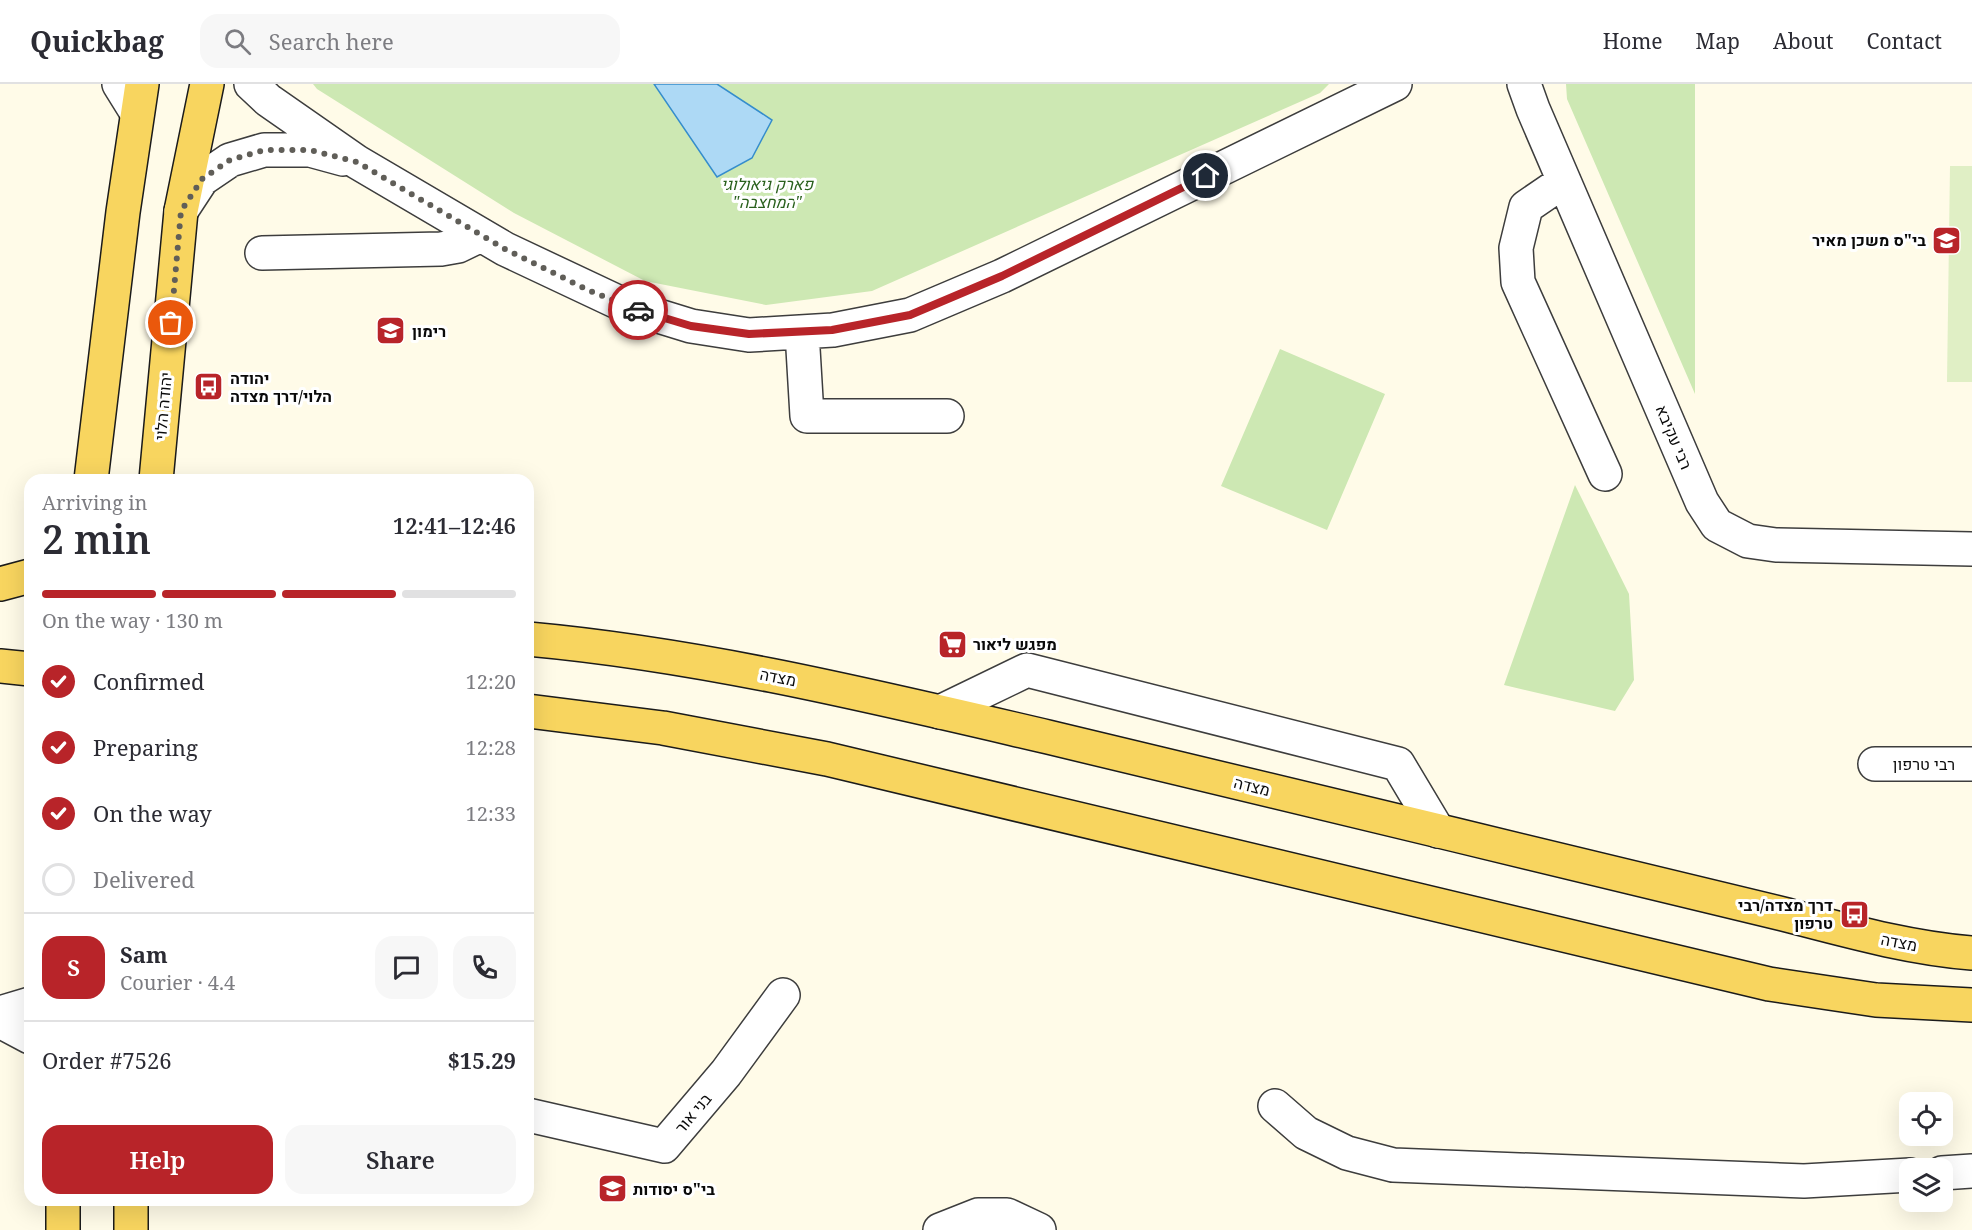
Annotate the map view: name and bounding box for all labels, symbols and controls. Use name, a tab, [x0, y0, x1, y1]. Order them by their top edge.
search box	[200, 14, 620, 68]
text: Quickbag	[30, 22, 164, 60]
icon: search	[221, 25, 254, 58]
text: Search here	[269, 26, 394, 56]
text: Home	[1603, 27, 1663, 55]
text: Map	[1696, 27, 1740, 55]
text: About	[1773, 27, 1834, 55]
text: Contact	[1867, 27, 1942, 55]
pin	[1180, 150, 1231, 201]
icon: home	[1189, 159, 1222, 192]
park label: פארק גיאולוגי "המחצבה"	[721, 173, 814, 213]
school or university icon: בי"ס משכן מאיר	[1931, 224, 1963, 256]
place label: בי"ס משכן מאיר	[1812, 229, 1926, 251]
courier	[608, 280, 668, 340]
icon: car	[622, 294, 655, 327]
pin	[145, 297, 196, 348]
icon: bag	[154, 306, 187, 339]
school or university icon: רימון	[375, 315, 407, 347]
place label: רימון	[412, 320, 446, 342]
place label: יהודה הלוי/דרך מצדה	[230, 367, 332, 407]
street label: יהודה הלוי	[149, 371, 177, 441]
bus stop icon: יהודה הלוי/דרך מצדה	[193, 371, 225, 403]
street label: רבי עקיבא	[1651, 401, 1697, 473]
text: Arriving in	[42, 489, 147, 516]
text: 12:41–12:46	[393, 510, 516, 540]
text: 2 min	[42, 512, 151, 565]
text: On the way · 130 m	[42, 607, 223, 634]
supermarket icon: מפגש ליאור	[936, 628, 968, 660]
place label: מפגש ליאור	[973, 633, 1057, 655]
street label: מצדה	[758, 663, 798, 691]
icon: check	[42, 665, 75, 698]
text: Confirmed	[93, 666, 204, 696]
text: 12:20	[466, 668, 516, 695]
icon: check	[42, 731, 75, 764]
text: Preparing	[93, 732, 198, 762]
text: 12:28	[466, 734, 516, 761]
street label: רבי טרפון	[1893, 753, 1955, 775]
street label: מצדה	[1232, 771, 1272, 801]
icon: check	[42, 797, 75, 830]
text: On the way	[93, 798, 212, 828]
text: 12:33	[466, 800, 516, 827]
text: Delivered	[93, 864, 195, 894]
place label: דרך מצדה/רבי טרפון	[1738, 894, 1833, 934]
bus stop icon: דרך מצדה/רבי טרפון	[1838, 898, 1870, 930]
street label: מצדה	[1879, 928, 1919, 956]
button: chat	[375, 936, 438, 999]
button: phone	[453, 936, 516, 999]
text: Sam	[120, 939, 168, 969]
text: S	[67, 952, 80, 982]
text: Courier · 4.4	[120, 969, 235, 996]
text: Order #7526	[42, 1045, 172, 1075]
text: $15.29	[447, 1045, 516, 1075]
street label: בני אור	[670, 1088, 717, 1138]
map controls	[1899, 1092, 1953, 1212]
button: locate	[1899, 1092, 1953, 1146]
button: Help	[42, 1125, 273, 1194]
button: Share	[285, 1125, 516, 1194]
button: layers	[1899, 1158, 1953, 1212]
school or university icon: בי"ס יסודות	[596, 1173, 628, 1205]
place label: בי"ס יסודות	[633, 1178, 715, 1200]

